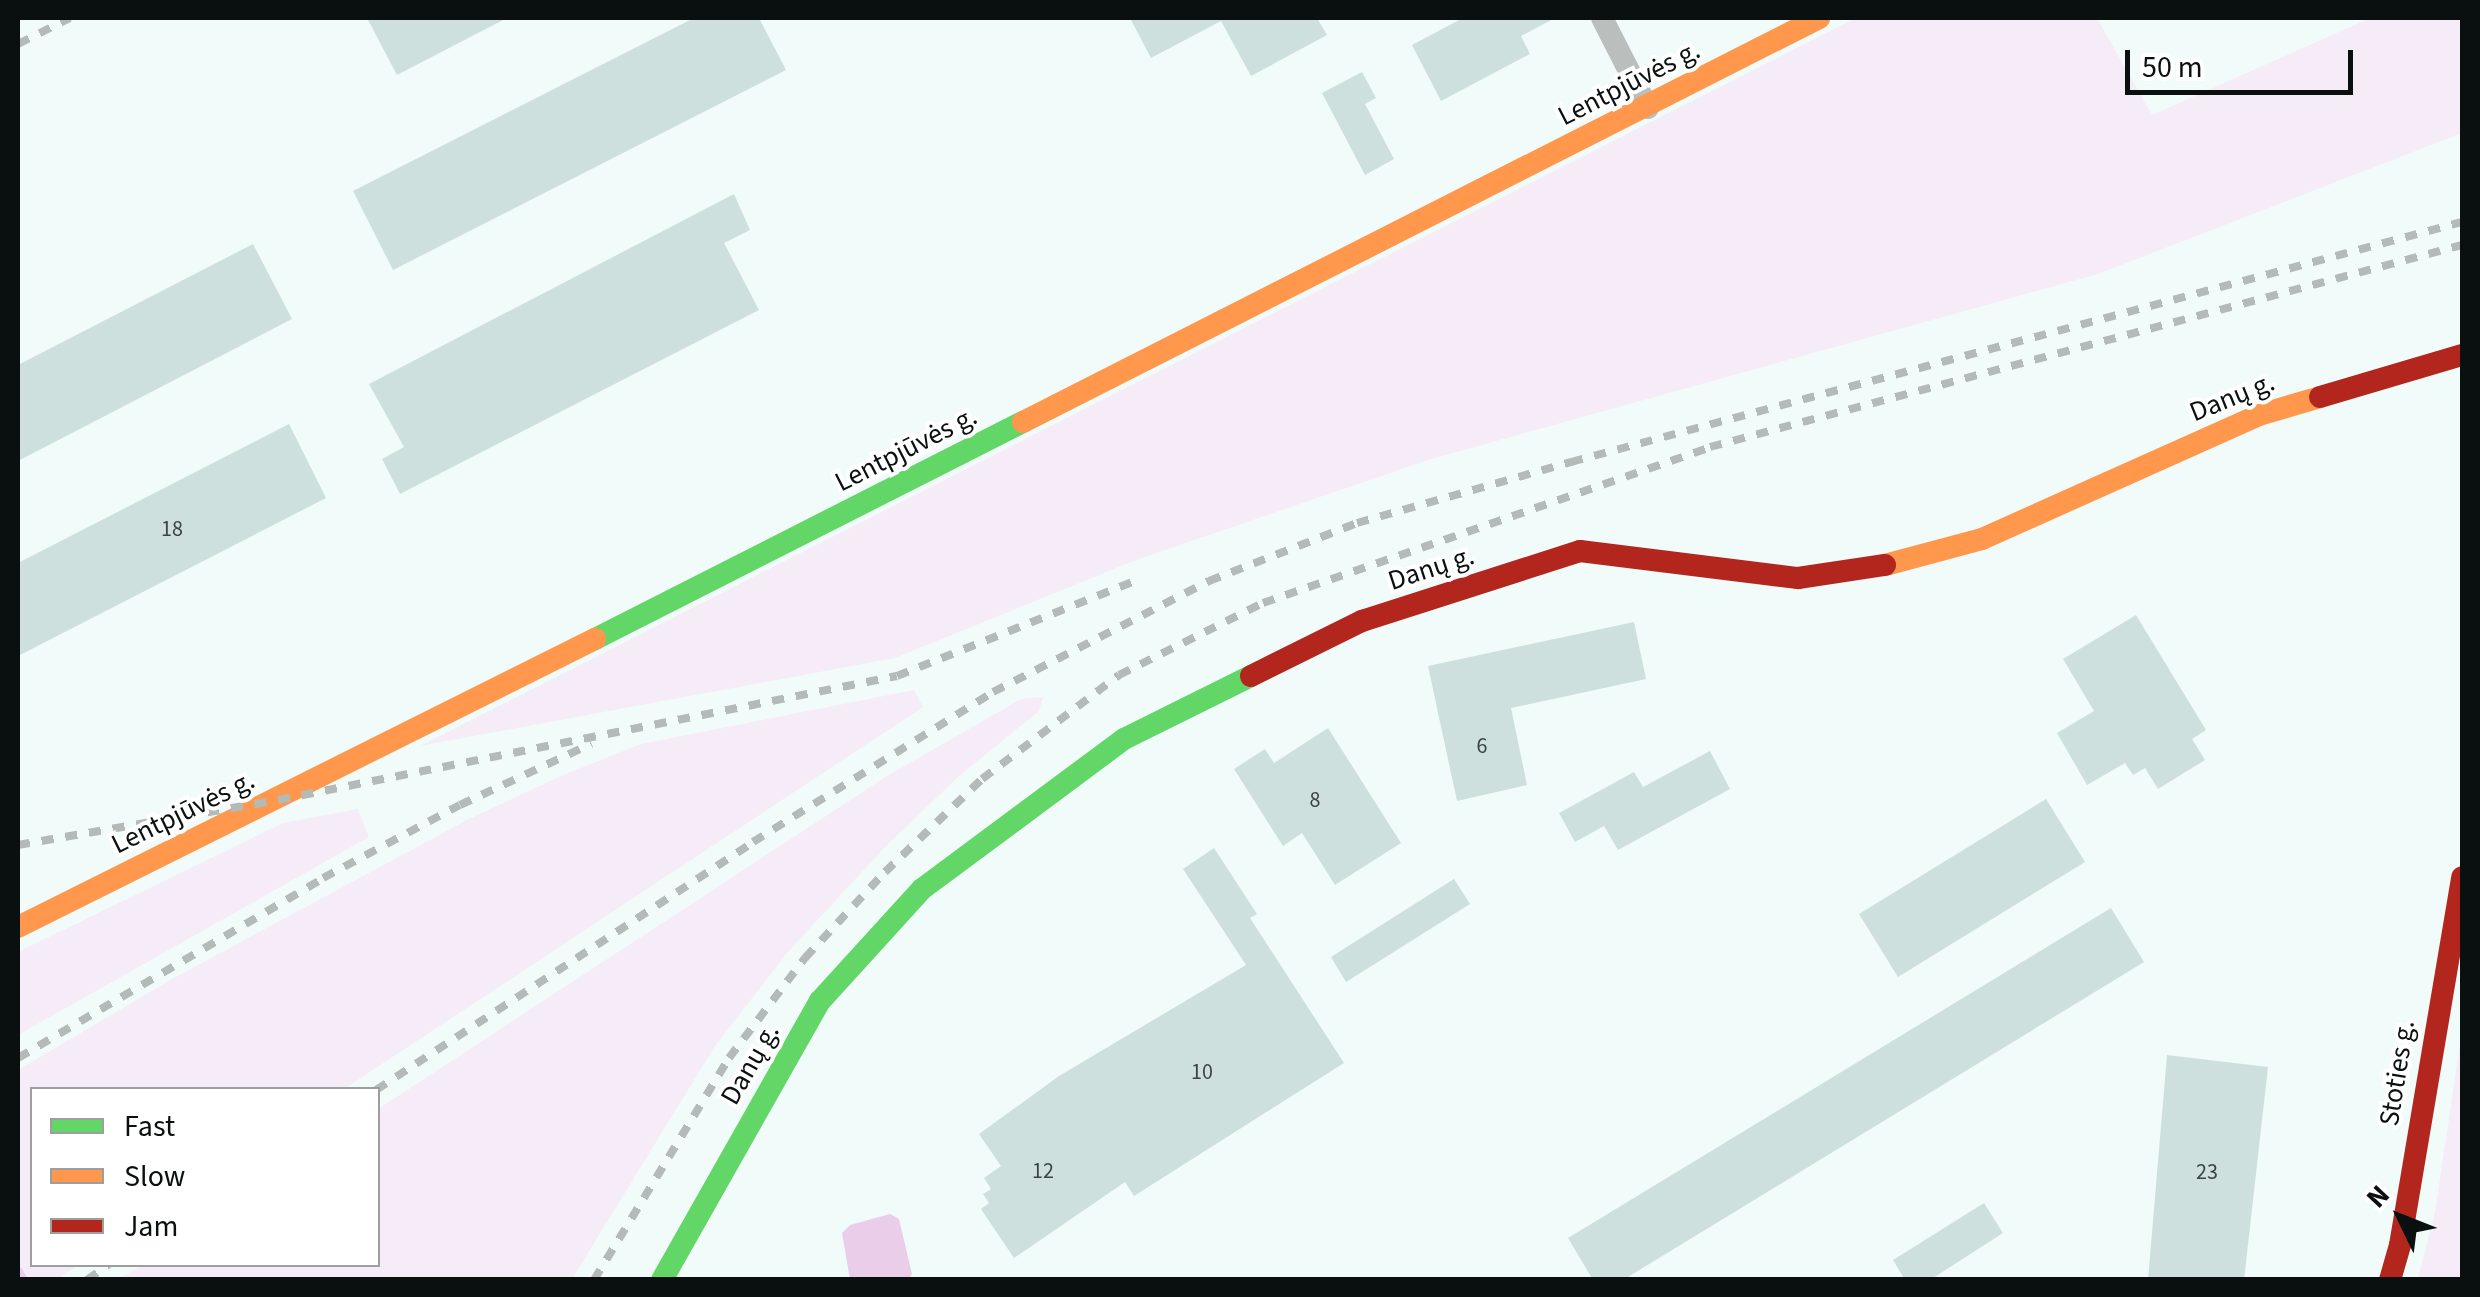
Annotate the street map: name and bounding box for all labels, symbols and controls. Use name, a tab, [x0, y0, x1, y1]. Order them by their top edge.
scale bar	[2130, 30, 2358, 92]
street label: Lentpjūvės g.	[1552, 33, 1706, 133]
text: 50 m	[2142, 46, 2203, 89]
street label: Danų g.	[2185, 365, 2279, 429]
street label: Lentpjūvės g.	[829, 399, 983, 499]
house number: 18	[161, 517, 183, 543]
street label: Danų g.	[1384, 538, 1478, 598]
house number: 6	[1477, 734, 1487, 760]
street label: Lentpjūvės g.	[106, 763, 260, 861]
house number: 8	[1310, 788, 1320, 814]
street label: Danų g.	[713, 1017, 787, 1111]
street label: Stoties g.	[2372, 1018, 2422, 1128]
house number: 10	[1191, 1060, 1213, 1086]
legend	[30, 1087, 380, 1267]
text: Fast	[124, 1105, 175, 1148]
text: Slow	[124, 1155, 185, 1198]
house number: 12	[1032, 1159, 1054, 1185]
house number: 23	[2196, 1160, 2218, 1186]
north arrow	[2350, 1167, 2450, 1267]
text: N	[2357, 1176, 2399, 1217]
text: Jam	[124, 1205, 178, 1248]

